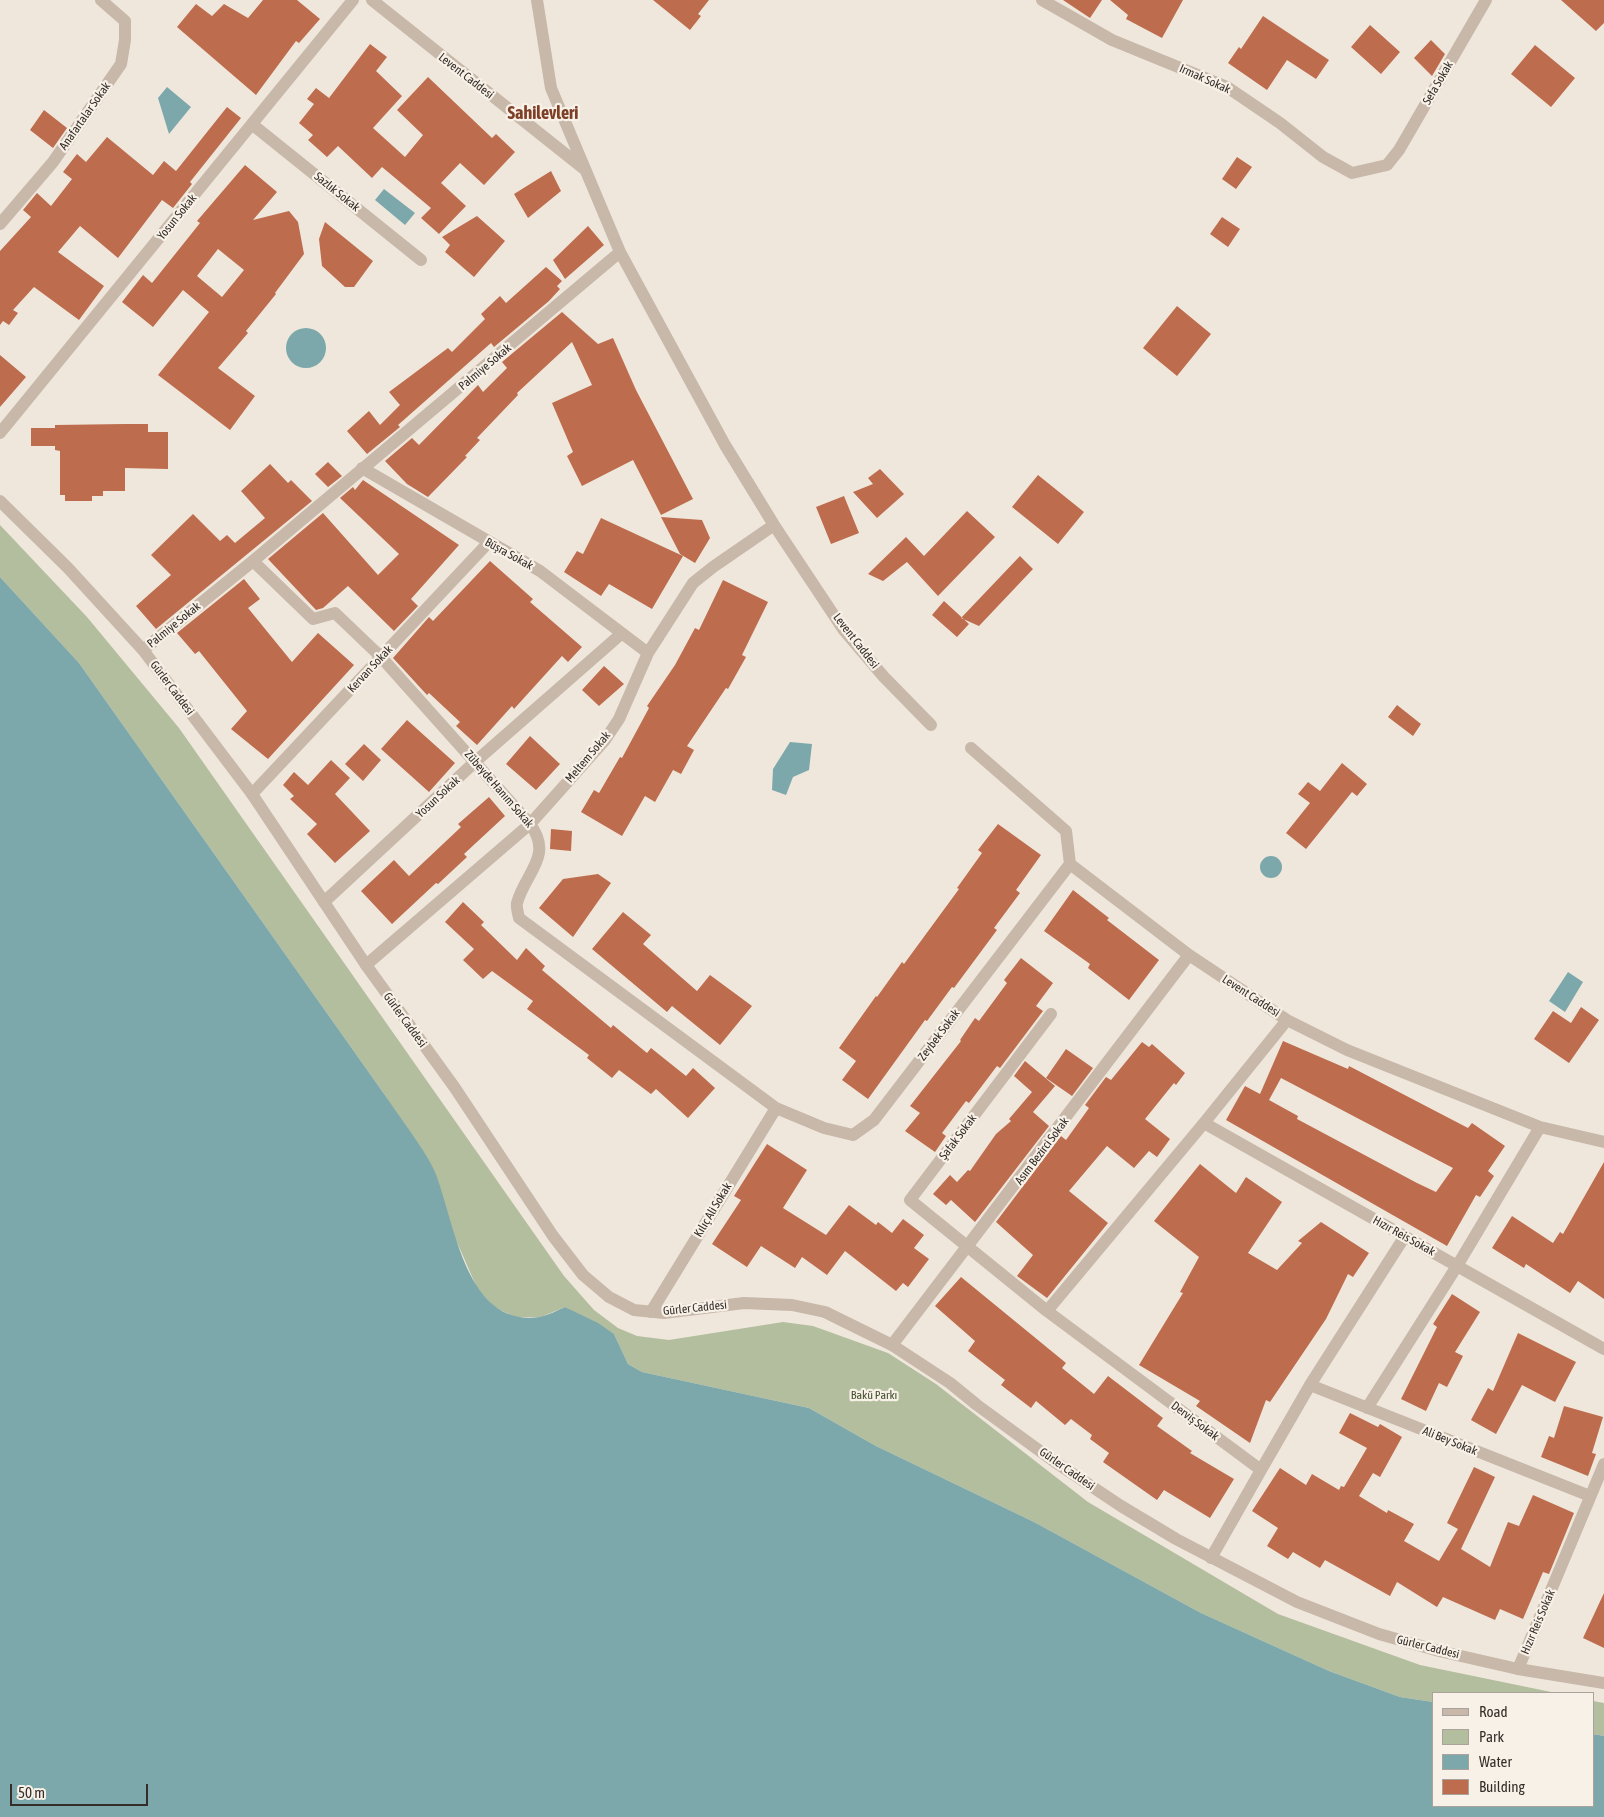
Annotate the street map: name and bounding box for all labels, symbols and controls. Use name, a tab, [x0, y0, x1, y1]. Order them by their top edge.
street label: Levent Caddesi	[436, 50, 496, 102]
street label: Sefa Sokak	[1420, 59, 1456, 107]
street label: Irmak Sokak	[1177, 61, 1233, 97]
street label: Anafartalar Sokak	[56, 79, 114, 153]
district label: Sahilevleri	[507, 102, 579, 124]
street label: Sazlık Sokak	[311, 169, 363, 215]
street label: Yosun Sokak	[154, 191, 200, 243]
street label: Palmiye Sokak	[456, 341, 514, 393]
street label: Büşra Sokak	[482, 535, 536, 573]
street label: Palmiye Sokak	[144, 599, 204, 651]
street label: Levent Caddesi	[830, 611, 882, 671]
street label: Kervan Sokak	[345, 642, 395, 696]
street label: Gürler Caddesi	[147, 658, 197, 718]
street label: Meltem Sokak	[562, 728, 614, 786]
street label: Zübeyde Hanım Sokak	[461, 747, 537, 831]
street label: Yosun Sokak	[413, 773, 463, 821]
street label: Levent Caddesi	[1219, 972, 1283, 1020]
street label: Gürler Caddesi	[380, 990, 430, 1050]
street label: Zeybek Sokak	[915, 1006, 963, 1064]
street label: Şafak Sokak	[936, 1111, 980, 1163]
street label: Asım Bezirci Sokak	[1012, 1114, 1072, 1188]
street label: Kılıç Ali Sokak	[691, 1180, 735, 1240]
street label: Hızır Reis Sokak	[1370, 1213, 1438, 1259]
street label: Gürler Caddesi	[662, 1297, 728, 1319]
park label: Bakü Parkı	[851, 1388, 897, 1402]
street label: Derviş Sokak	[1168, 1398, 1222, 1444]
street label: Ali Bey Sokak	[1420, 1423, 1480, 1459]
street label: Gürler Caddesi	[1037, 1445, 1097, 1493]
street label: Hızır Reis Sokak	[1518, 1587, 1558, 1657]
street label: Gürler Caddesi	[1395, 1632, 1461, 1662]
legend	[1432, 1692, 1594, 1807]
text: Road	[1479, 1703, 1508, 1720]
text: Park	[1479, 1728, 1504, 1745]
text: Water	[1479, 1753, 1512, 1770]
scale bar	[12, 1774, 150, 1806]
text: Building	[1479, 1778, 1525, 1795]
text: 50 m	[18, 1784, 45, 1801]

